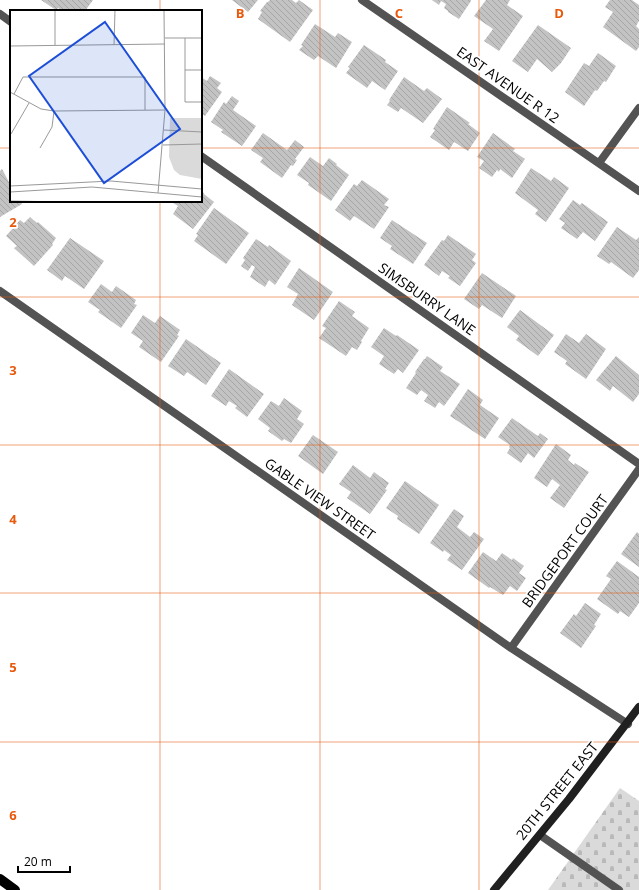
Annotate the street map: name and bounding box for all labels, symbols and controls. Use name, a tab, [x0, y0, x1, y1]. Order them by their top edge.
text: B	[236, 4, 245, 22]
text: C	[395, 4, 403, 22]
text: D	[554, 4, 564, 22]
inset map	[10, 10, 202, 202]
street label: EAST AVENUE R 12	[453, 42, 563, 127]
text: 2	[9, 213, 17, 231]
street label: SIMSBURRY LANE	[375, 258, 480, 339]
text: 3	[9, 361, 17, 379]
street label: GABLE VIEW STREET	[261, 453, 379, 544]
street label: BRIDGEPORT COURT	[517, 490, 612, 611]
text: 4	[9, 510, 17, 528]
text: 5	[9, 658, 17, 676]
street label: 20TH STREET EAST	[511, 738, 602, 844]
text: 6	[9, 806, 17, 824]
scale bar	[18, 848, 70, 874]
text: 20 m	[24, 853, 52, 870]

